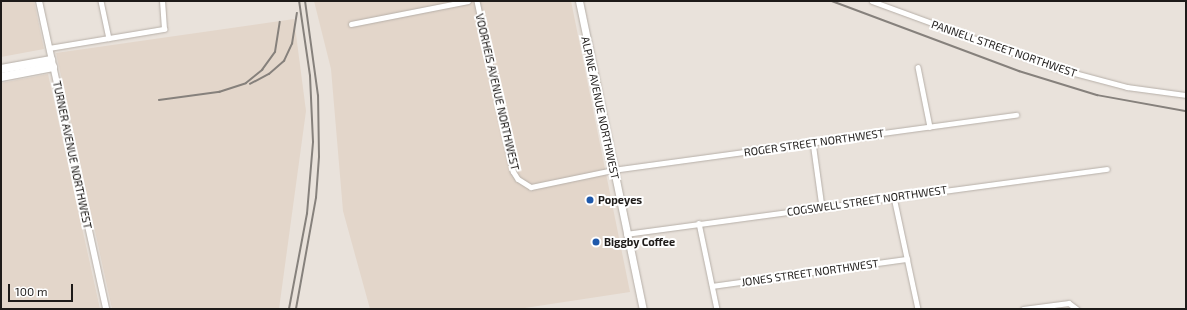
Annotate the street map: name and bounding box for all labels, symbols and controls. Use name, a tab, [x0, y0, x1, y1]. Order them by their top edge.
street label: VOORHEIS AVENUE NORTHWEST	[472, 12, 522, 172]
street label: PANNELL STREET NORTHWEST	[929, 18, 1079, 80]
street label: ALPINE AVENUE NORTHWEST	[578, 35, 622, 181]
street label: TURNER AVENUE NORTHWEST	[50, 80, 94, 230]
street label: ROGER STREET NORTHWEST	[743, 127, 885, 159]
street label: COGSWELL STREET NORTHWEST	[786, 183, 948, 219]
place label: Popeyes	[598, 193, 642, 207]
marker: Popeyes	[585, 195, 595, 205]
place label: Biggby Coffee	[604, 235, 676, 249]
marker: Biggby Coffee	[591, 237, 601, 247]
street label: JONES STREET NORTHWEST	[740, 257, 880, 289]
scale bar	[10, 276, 75, 302]
text: 100 m	[15, 284, 47, 298]

